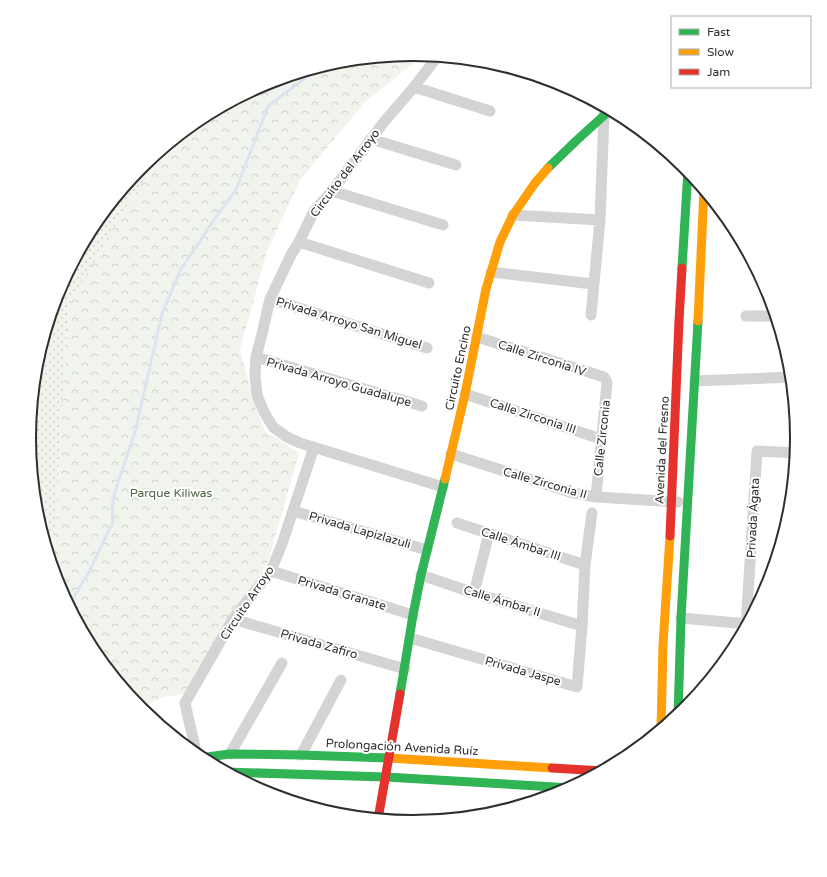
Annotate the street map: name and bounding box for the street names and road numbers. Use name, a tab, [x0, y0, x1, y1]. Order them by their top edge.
street label: Circuito del Arroyo	[307, 126, 383, 220]
street label: Privada Arroyo San Miguel	[274, 294, 424, 352]
street label: Circuito Encino	[442, 324, 474, 412]
street label: Calle Zirconia IV	[496, 337, 588, 379]
street label: Privada Arroyo Guadalupe	[265, 355, 413, 409]
street label: Calle Zirconia III	[488, 395, 578, 437]
street label: Avenida del Fresno	[652, 396, 672, 504]
street label: Calle Zirconia	[591, 399, 613, 477]
street label: Calle Zirconia II	[501, 464, 589, 502]
street label: Privada Ágata	[744, 478, 762, 558]
street label: Privada Lapizlazuli	[307, 509, 413, 551]
street label: Calle Ámbar III	[479, 524, 563, 564]
street label: Circuito Arroyo	[217, 563, 277, 643]
street label: Privada Granate	[296, 573, 388, 613]
street label: Calle Ámbar II	[462, 583, 542, 619]
street label: Privada Zafiro	[279, 626, 359, 662]
street label: Privada Jaspe	[483, 653, 563, 689]
street label: Prolongación Avenida Ruíz	[325, 736, 479, 758]

